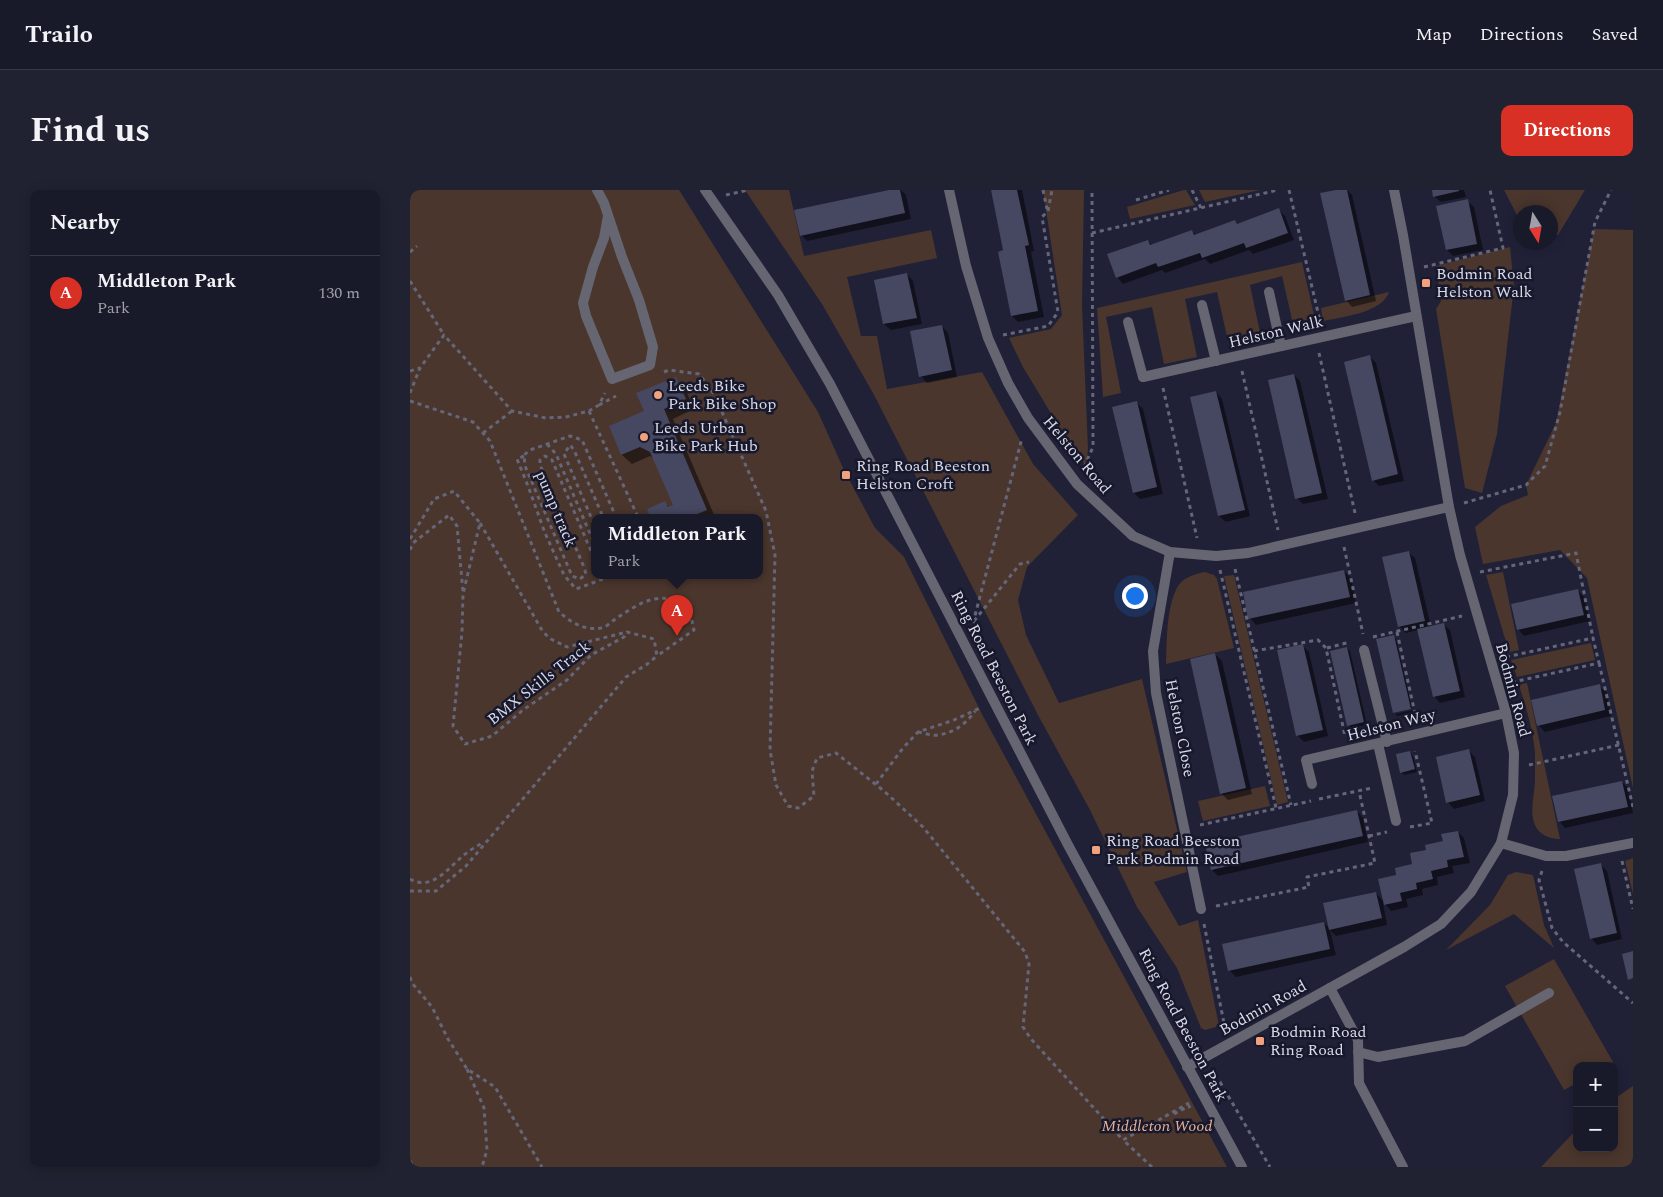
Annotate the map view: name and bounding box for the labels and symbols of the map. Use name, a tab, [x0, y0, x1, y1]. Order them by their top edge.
north arrow	[1513, 205, 1558, 250]
place label: Bodmin Road Helston Walk	[1436, 262, 1533, 304]
marker: Bodmin Road Helston Walk	[1420, 277, 1432, 289]
street label: Helston Walk	[1226, 309, 1326, 355]
place label: Leeds Bike Park Bike Shop	[668, 374, 776, 416]
marker: Leeds Bike Park Bike Shop	[652, 389, 664, 401]
street label: Helston Road	[1037, 411, 1117, 499]
place label: Leeds Urban Bike Park Hub	[654, 416, 758, 458]
marker: Leeds Urban Bike Park Hub	[638, 431, 650, 443]
place label: Ring Road Beeston Helston Croft	[856, 454, 990, 496]
street label: pump track	[529, 467, 583, 551]
marker: Ring Road Beeston Helston Croft	[840, 469, 852, 481]
your location	[1122, 583, 1148, 609]
street label: Ring Road Beeston Park	[944, 586, 1044, 750]
pin: A	[661, 595, 693, 636]
street label: BMX Skills Track	[482, 635, 596, 731]
street label: Bodmin Road	[1489, 640, 1537, 740]
street label: Helston Close	[1159, 677, 1201, 779]
street label: Helston Way	[1344, 702, 1439, 748]
place label: Ring Road Beeston Park Bodmin Road	[1106, 829, 1240, 871]
marker: Ring Road Beeston Park Bodmin Road	[1090, 844, 1102, 856]
street label: Ring Road Beeston Park	[1132, 944, 1234, 1106]
street label: Bodmin Road	[1215, 974, 1311, 1042]
place label: Bodmin Road Ring Road	[1270, 1020, 1366, 1062]
marker: Bodmin Road Ring Road	[1254, 1035, 1266, 1047]
park label: Middleton Wood	[1101, 1114, 1213, 1138]

